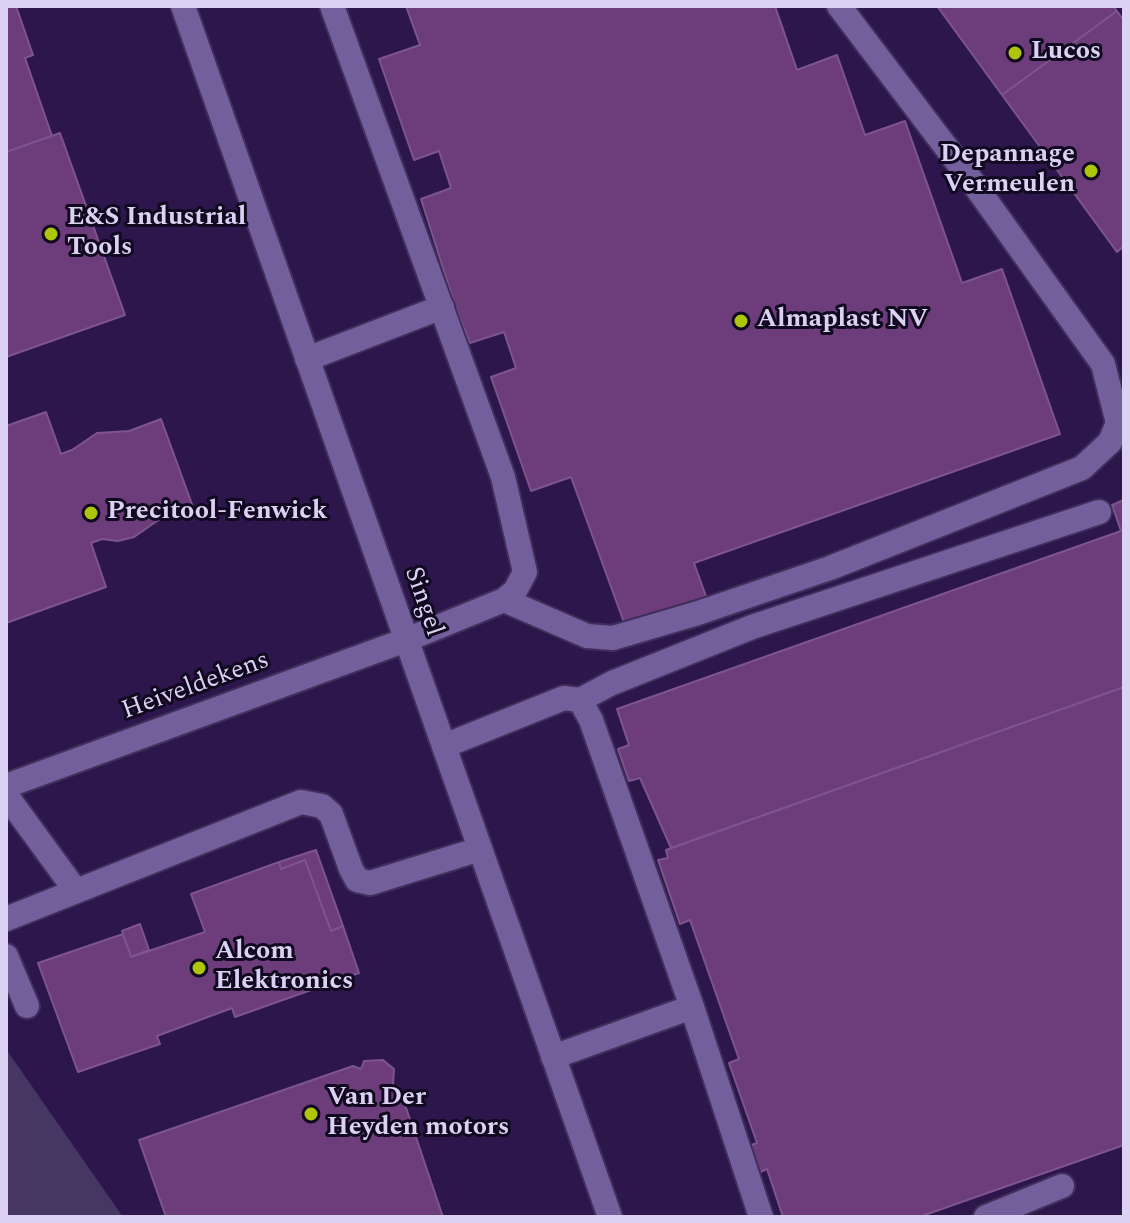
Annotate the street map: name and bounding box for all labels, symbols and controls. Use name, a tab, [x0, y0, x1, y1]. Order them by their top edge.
place label: Lucos	[1031, 37, 1101, 69]
marker: Lucos	[1006, 44, 1024, 62]
place label: Depannage Vermeulen	[940, 140, 1075, 202]
marker: Depannage Vermeulen	[1082, 162, 1100, 180]
place label: E&S Industrial Tools	[67, 203, 246, 264]
marker: E&S Industrial Tools	[42, 225, 60, 243]
place label: Almaplast NV	[757, 305, 928, 337]
marker: Almaplast NV	[732, 312, 750, 330]
place label: Precitool-Fenwick	[107, 497, 327, 529]
marker: Precitool-Fenwick	[82, 504, 100, 522]
street label: Singel	[396, 563, 448, 641]
street label: Heiveldekens	[118, 646, 274, 728]
place label: Alcom Elektronics	[215, 937, 353, 998]
marker: Alcom Elektronics	[190, 959, 208, 977]
place label: Van Der Heyden motors	[327, 1083, 509, 1144]
marker: Van Der Heyden motors	[302, 1105, 320, 1123]

